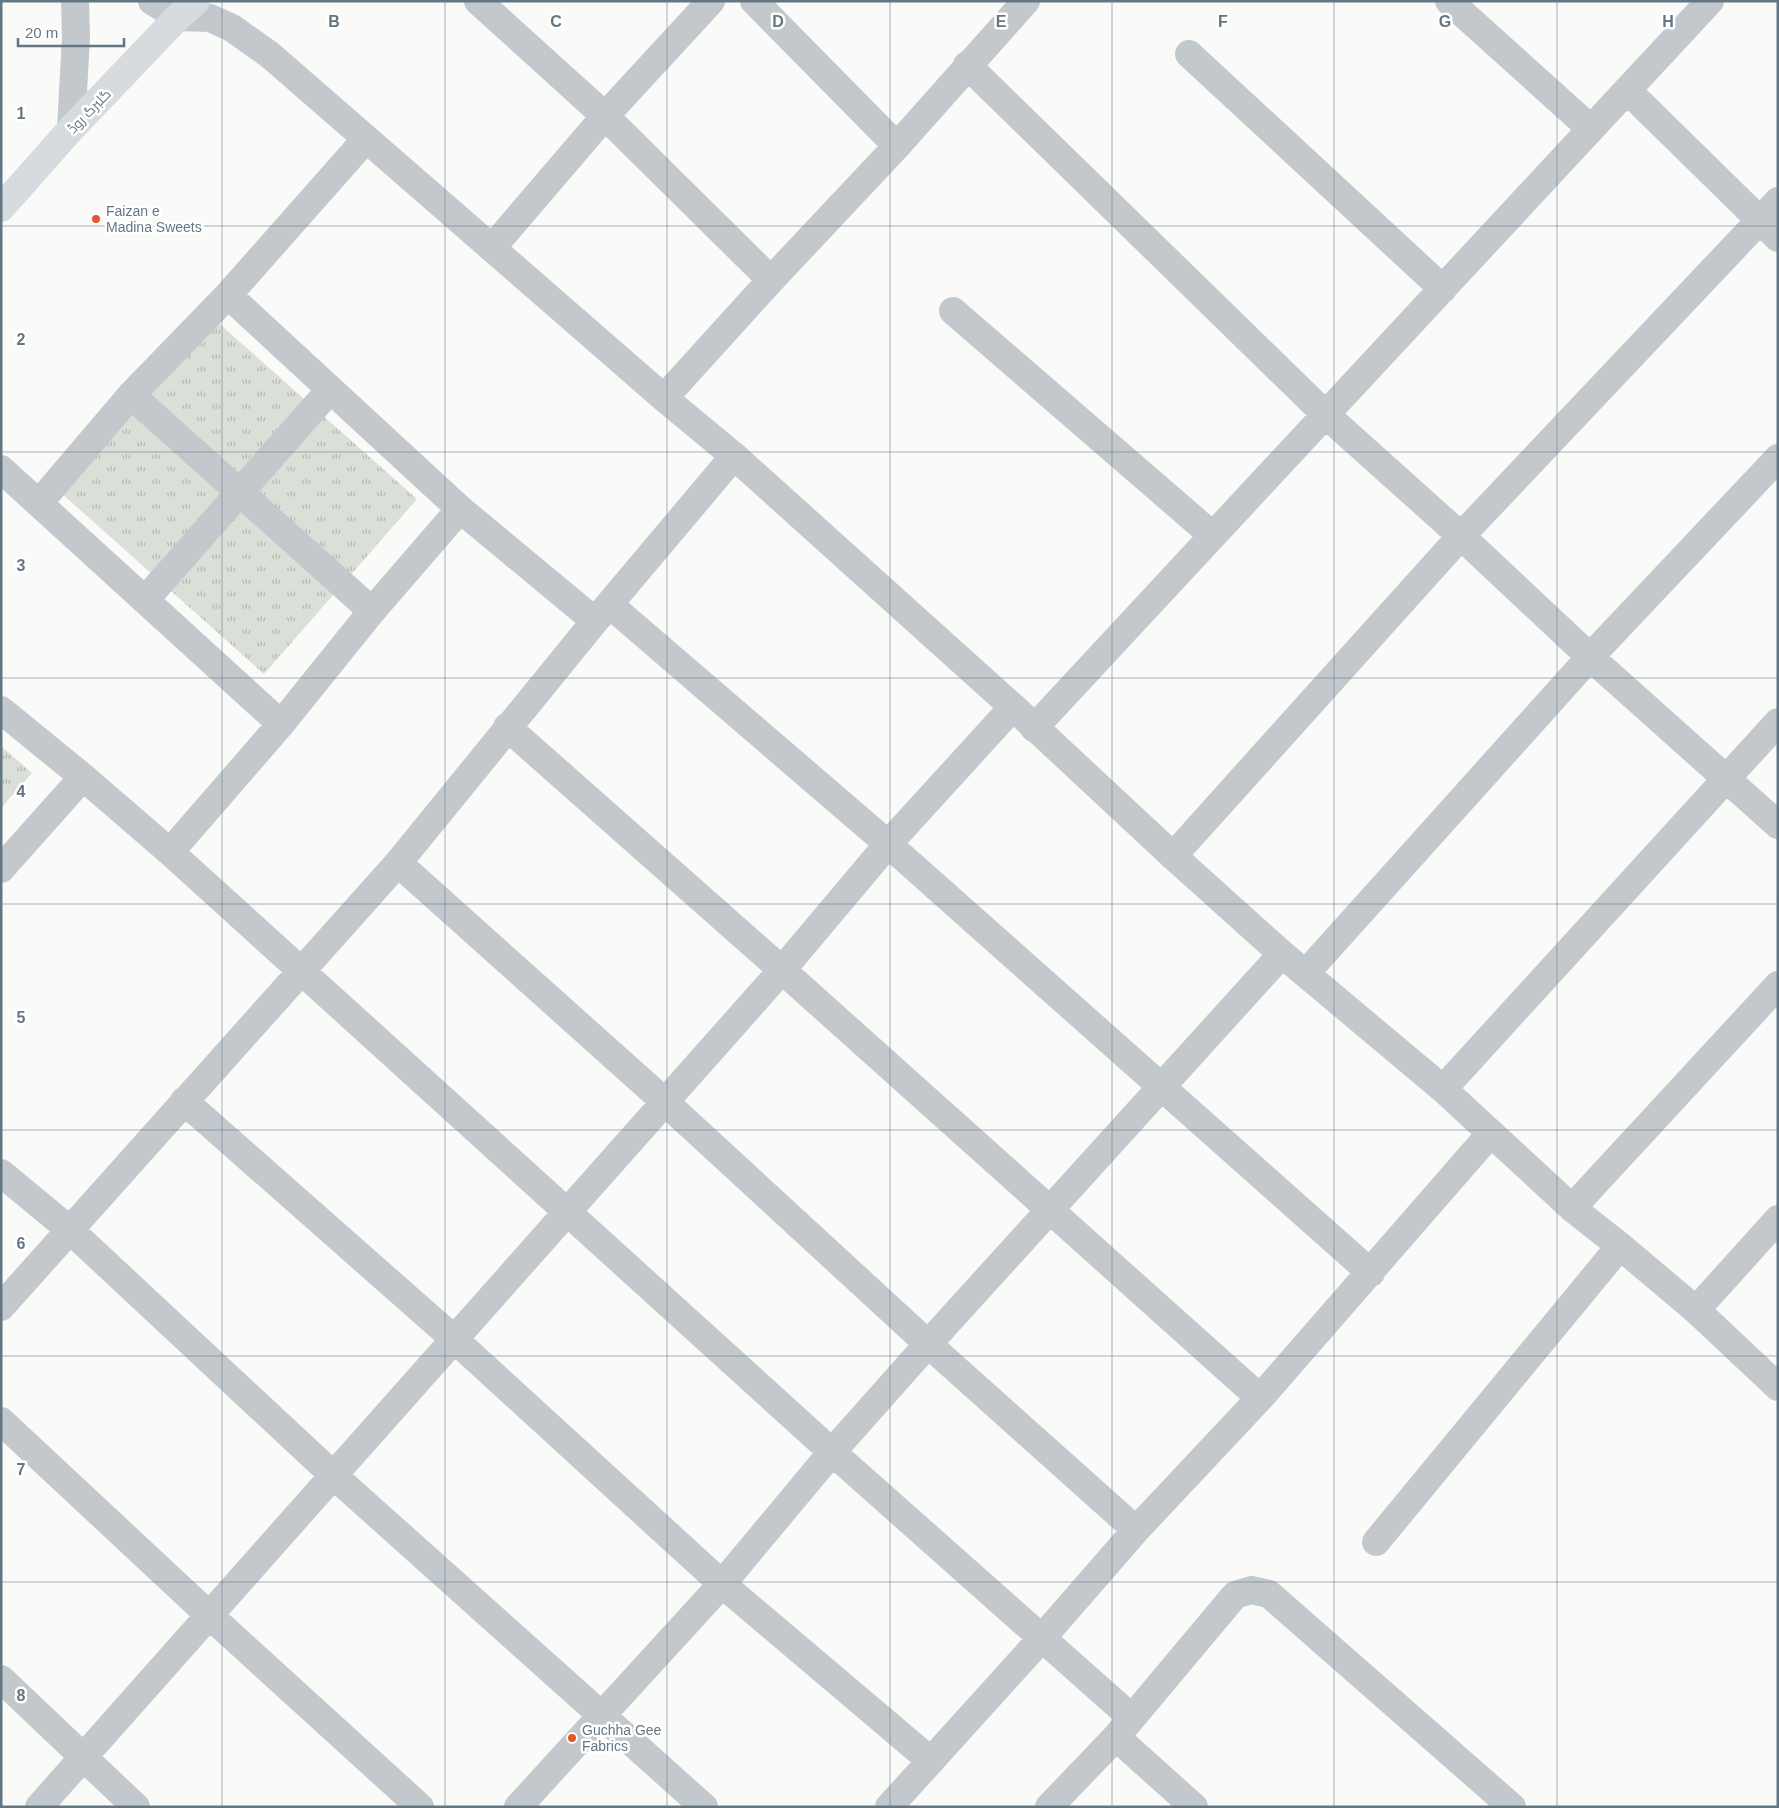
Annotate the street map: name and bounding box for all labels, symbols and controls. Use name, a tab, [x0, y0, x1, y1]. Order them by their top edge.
text: B	[328, 13, 340, 30]
text: C	[550, 13, 562, 30]
text: D	[772, 13, 784, 30]
text: E	[996, 13, 1007, 30]
text: F	[1218, 13, 1228, 30]
text: G	[1439, 13, 1451, 30]
text: H	[1662, 13, 1674, 30]
scale bar	[18, 15, 124, 47]
text: 20 m	[25, 24, 58, 41]
street label: گلبرگ روڈ	[64, 86, 114, 136]
text: 1	[17, 105, 26, 122]
place label: Faizan e Madina Sweets	[106, 203, 202, 235]
marker: Faizan e Madina Sweets	[90, 213, 102, 225]
text: 2	[17, 331, 26, 348]
text: 3	[17, 557, 26, 574]
text: 4	[17, 783, 26, 800]
text: 5	[17, 1009, 26, 1026]
text: 6	[17, 1235, 26, 1252]
text: 7	[17, 1461, 26, 1478]
text: 8	[17, 1687, 26, 1704]
place label: Guchha Gee Fabrics	[582, 1722, 662, 1754]
marker: Guchha Gee Fabrics	[566, 1732, 578, 1744]

